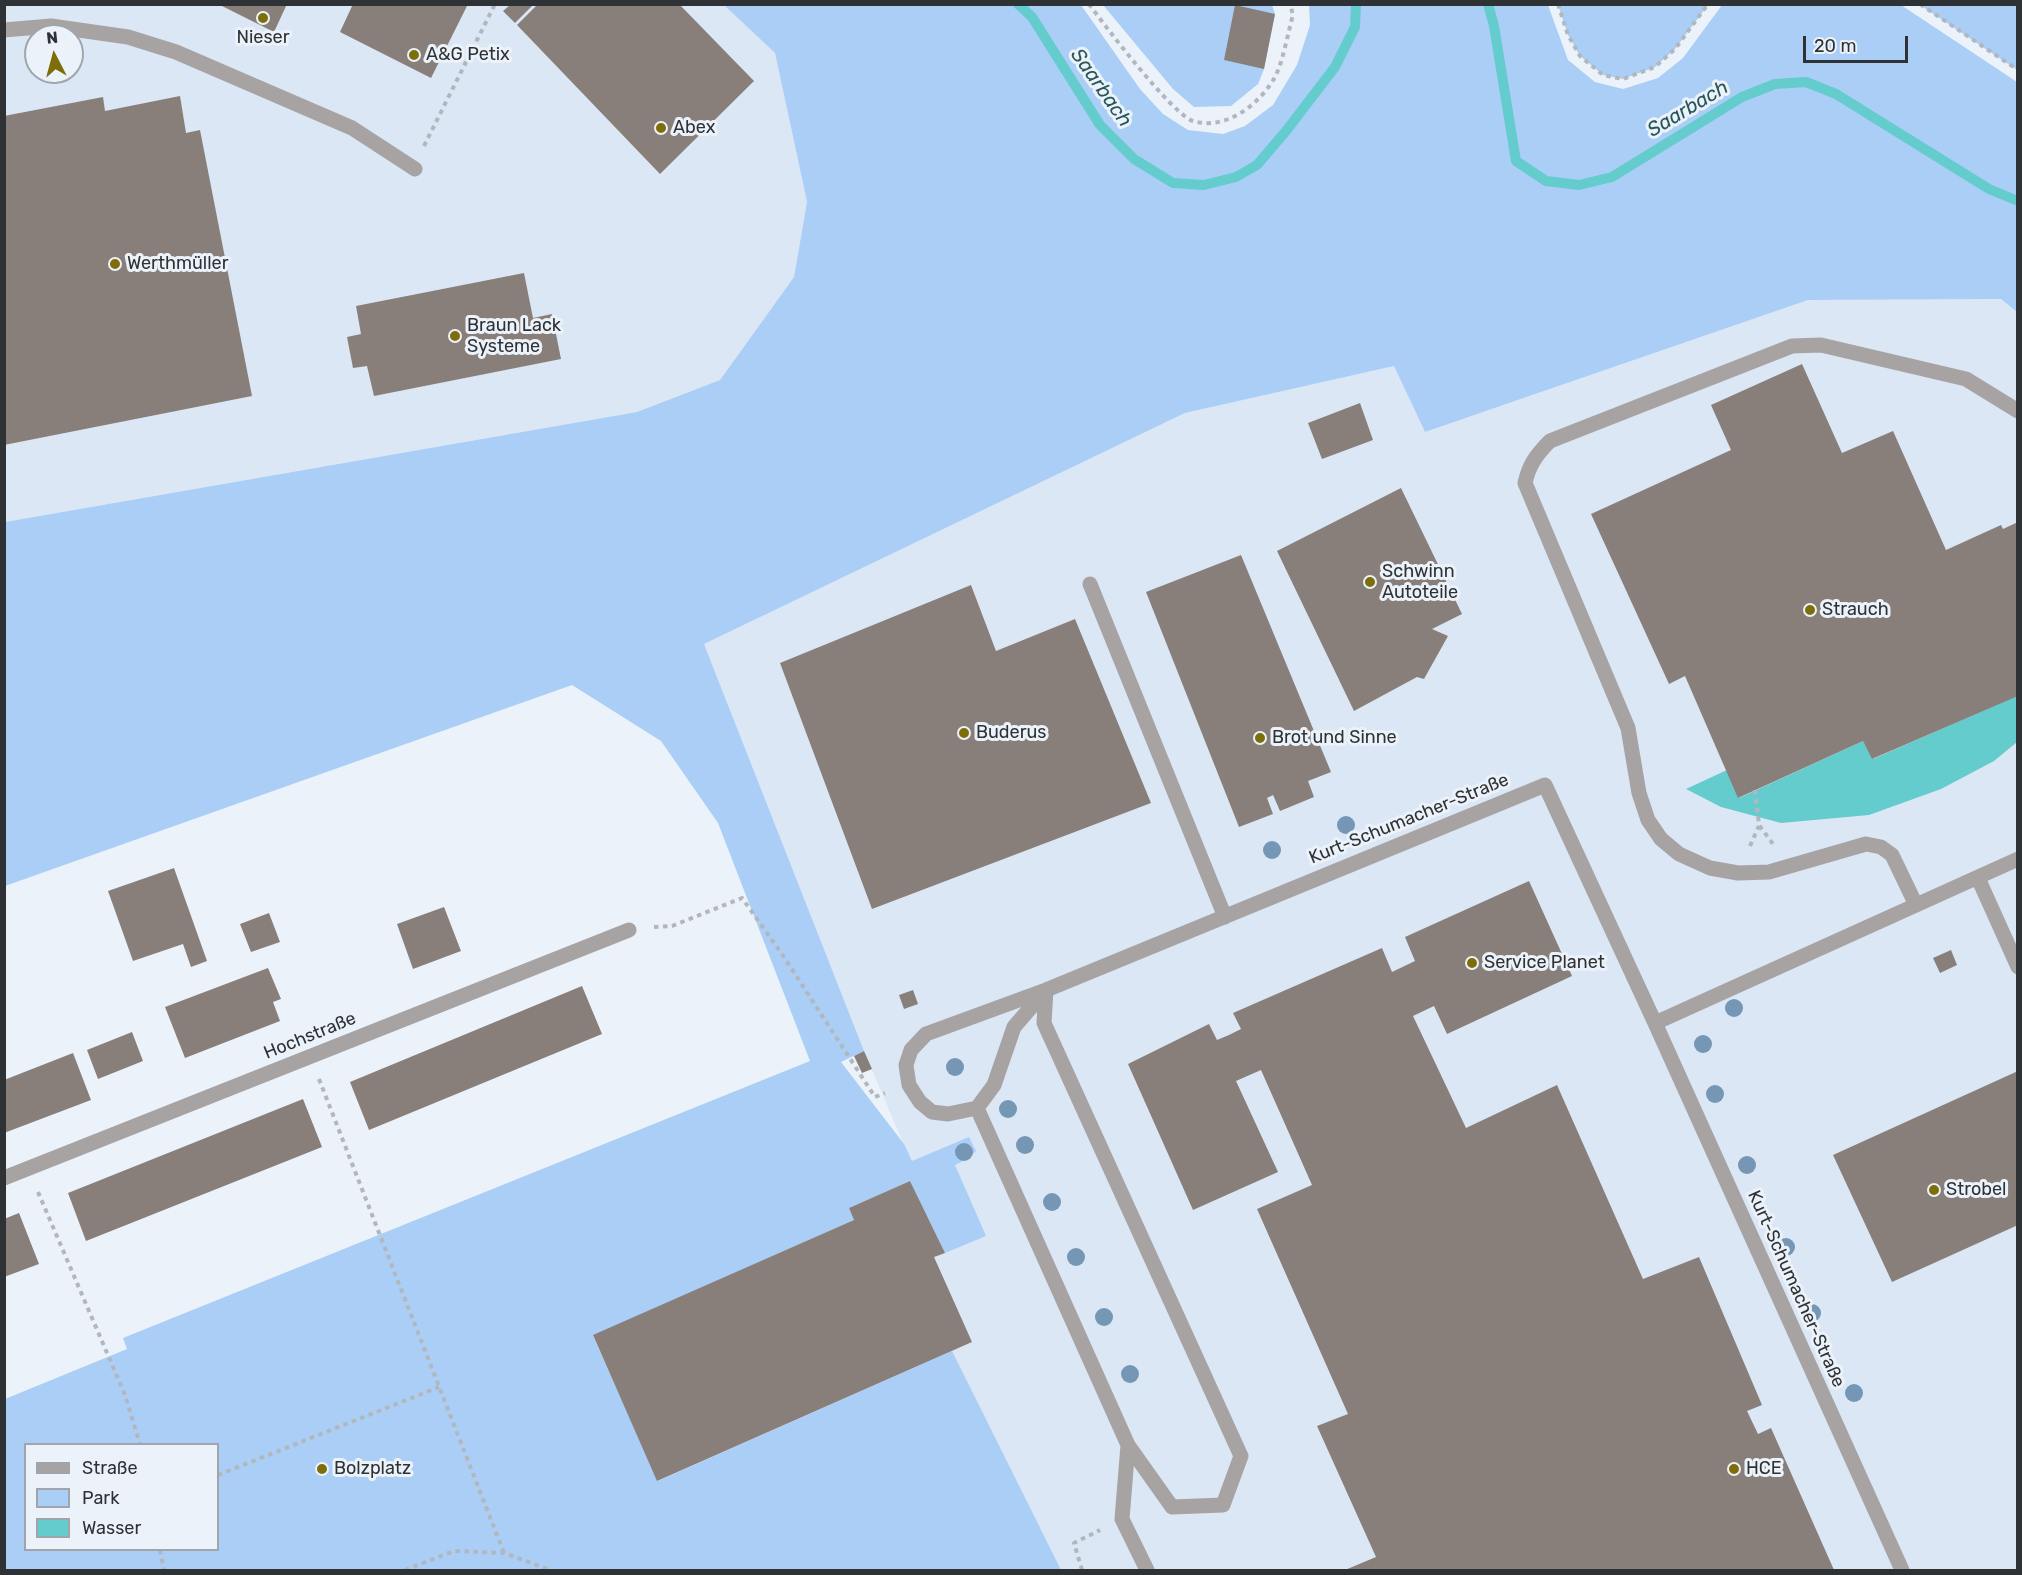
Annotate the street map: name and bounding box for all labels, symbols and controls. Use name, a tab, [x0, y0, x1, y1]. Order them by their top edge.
marker: Nieser	[256, 11, 270, 25]
north arrow	[24, 24, 84, 84]
scale bar	[1806, 24, 1911, 62]
place label: Nieser	[236, 27, 290, 49]
text: N	[46, 28, 59, 48]
text: 20 m	[1814, 35, 1856, 57]
place label: A&G Petix	[426, 44, 510, 66]
water label: Saarbach	[1065, 44, 1137, 132]
marker: A&G Petix	[407, 48, 421, 62]
water label: Saarbach	[1643, 75, 1733, 143]
place label: Abex	[673, 117, 715, 139]
marker: Abex	[654, 121, 668, 135]
place label: Werthmüller	[127, 253, 228, 275]
marker: Werthmüller	[108, 257, 122, 271]
place label: Braun Lack Systeme	[467, 315, 561, 358]
marker: Braun Lack Systeme	[448, 329, 462, 343]
place label: Schwinn Autoteile	[1382, 561, 1458, 604]
marker: Schwinn Autoteile	[1363, 575, 1377, 589]
place label: Strauch	[1822, 599, 1889, 621]
marker: Strauch	[1803, 603, 1817, 617]
place label: Buderus	[976, 722, 1047, 744]
marker: Buderus	[957, 726, 971, 740]
place label: Brot und Sinne	[1272, 727, 1397, 749]
marker: Brot und Sinne	[1253, 731, 1267, 745]
street label: Kurt-Schumacher-Straße	[1306, 769, 1512, 869]
place label: Service Planet	[1484, 952, 1605, 974]
marker: Service Planet	[1465, 956, 1479, 970]
street label: Hochstraße	[261, 1008, 359, 1064]
place label: Strobel	[1946, 1179, 2006, 1201]
marker: Strobel	[1927, 1183, 1941, 1197]
street label: Kurt-Schumacher-Straße	[1743, 1187, 1849, 1391]
legend	[24, 1443, 219, 1551]
text: Straße	[82, 1457, 138, 1479]
place label: Bolzplatz	[334, 1458, 411, 1480]
place label: HCE	[1746, 1458, 1782, 1480]
marker: Bolzplatz	[315, 1462, 329, 1476]
marker: HCE	[1727, 1462, 1741, 1476]
text: Park	[82, 1487, 119, 1509]
text: Wasser	[82, 1517, 141, 1539]

